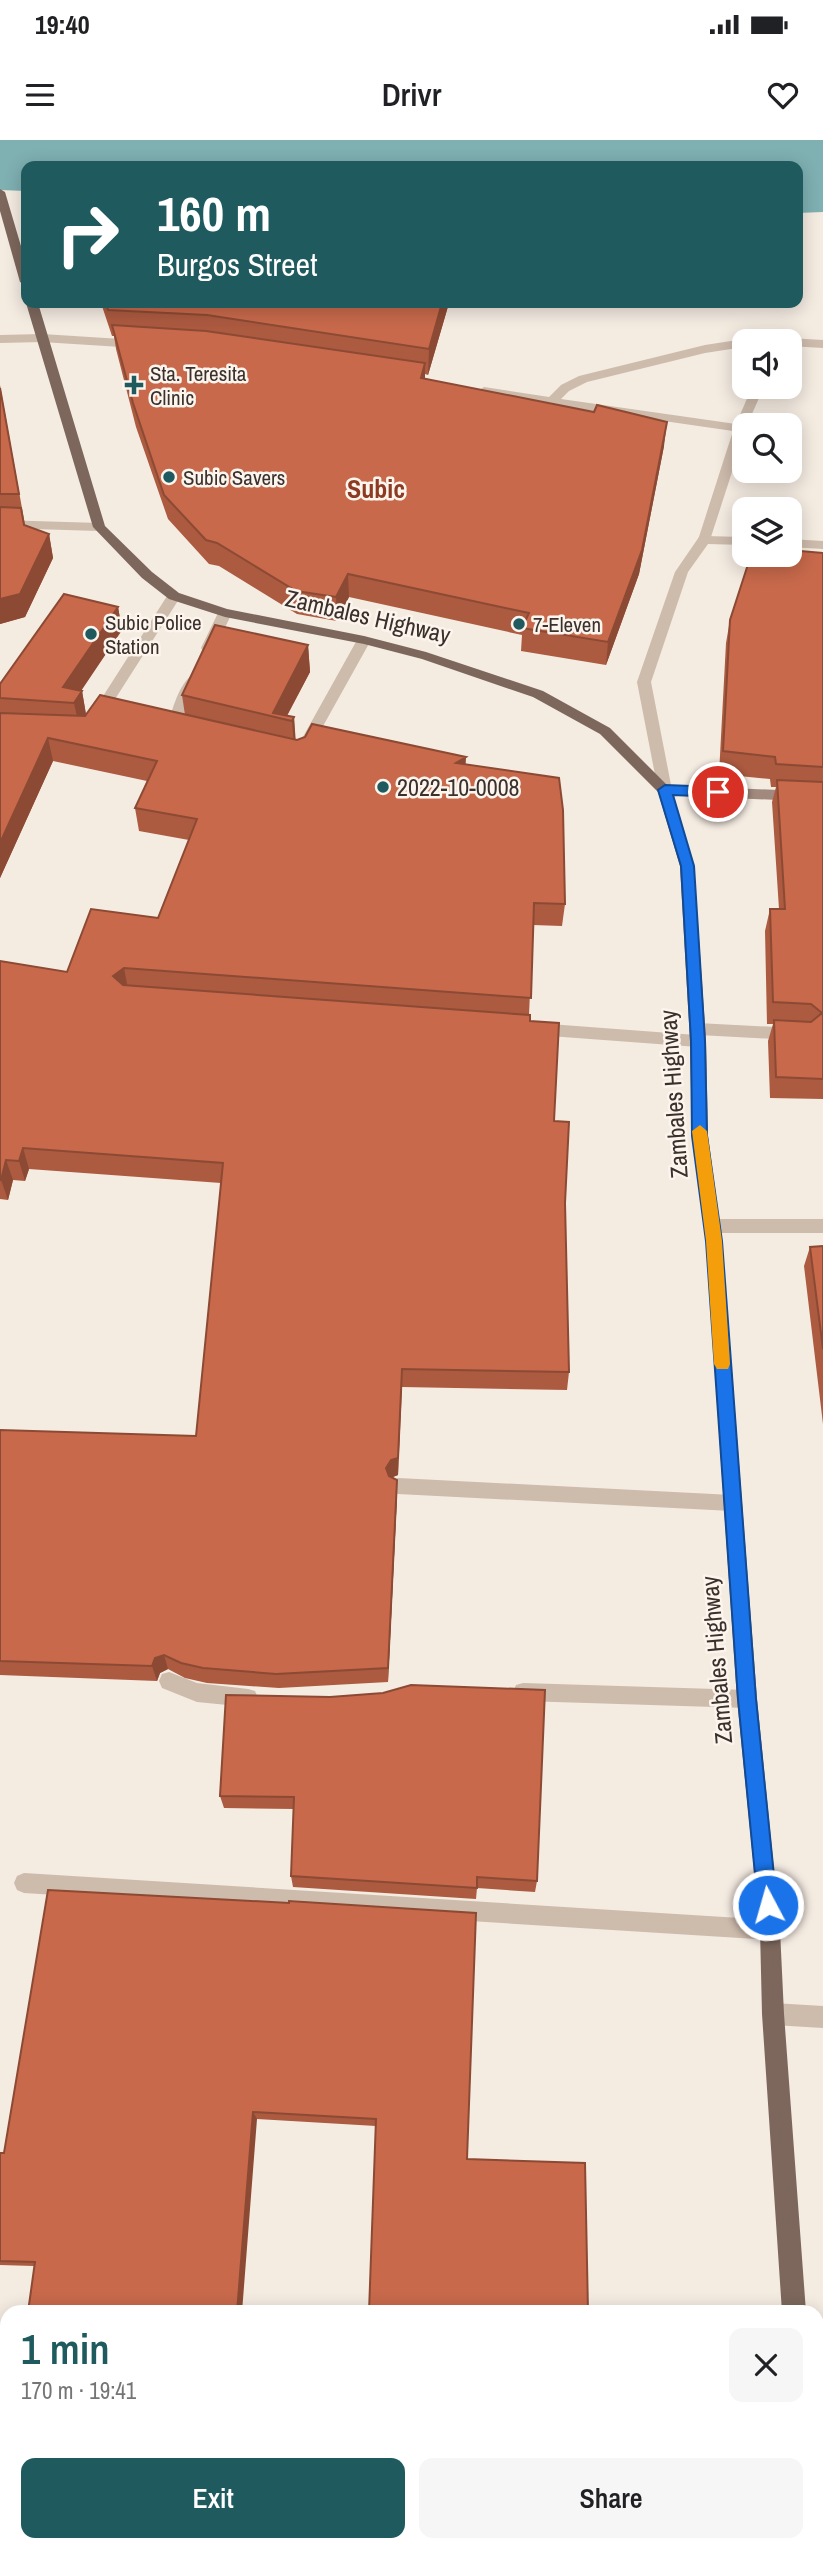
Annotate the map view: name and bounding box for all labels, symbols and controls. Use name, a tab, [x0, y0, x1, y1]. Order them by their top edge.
text: 19:40	[35, 7, 90, 42]
text: Drivr	[382, 73, 441, 116]
icon: menu	[21, 76, 59, 114]
icon: heart	[764, 76, 802, 114]
text: 160 m	[157, 180, 271, 246]
icon: right	[42, 189, 133, 280]
text: Burgos Street	[157, 243, 317, 286]
map controls	[732, 329, 802, 567]
button: sound	[732, 329, 802, 399]
place label: Sta. Teresita Clinic	[150, 359, 247, 412]
marker: Sta. Teresita Clinic	[124, 375, 144, 395]
button: search	[732, 413, 802, 483]
place label: Subic Savers	[183, 463, 285, 492]
marker: Subic Savers	[161, 469, 177, 485]
district label: Subic	[347, 471, 405, 506]
button: layers	[732, 497, 802, 567]
street label: Zambales Highway	[282, 581, 454, 651]
place label: Subic Police Station	[105, 608, 202, 661]
place label: 7-Eleven	[533, 610, 601, 639]
marker: 7-Eleven	[511, 616, 527, 632]
marker: Subic Police Station	[83, 626, 99, 642]
pin	[688, 762, 748, 822]
place label: 2022-10-0008	[397, 771, 520, 803]
icon: arrive	[699, 773, 737, 811]
marker: 2022-10-0008	[375, 779, 391, 795]
street label: Zambales Highway	[651, 1009, 695, 1179]
street label: Zambales Highway	[693, 1575, 739, 1745]
position arrow	[731, 1868, 805, 1942]
text: 1 min	[21, 2321, 110, 2377]
button: close	[729, 2328, 803, 2402]
text: 170 m · 19:41	[21, 2375, 136, 2406]
button: Exit	[21, 2458, 405, 2538]
button: Share	[419, 2458, 803, 2538]

